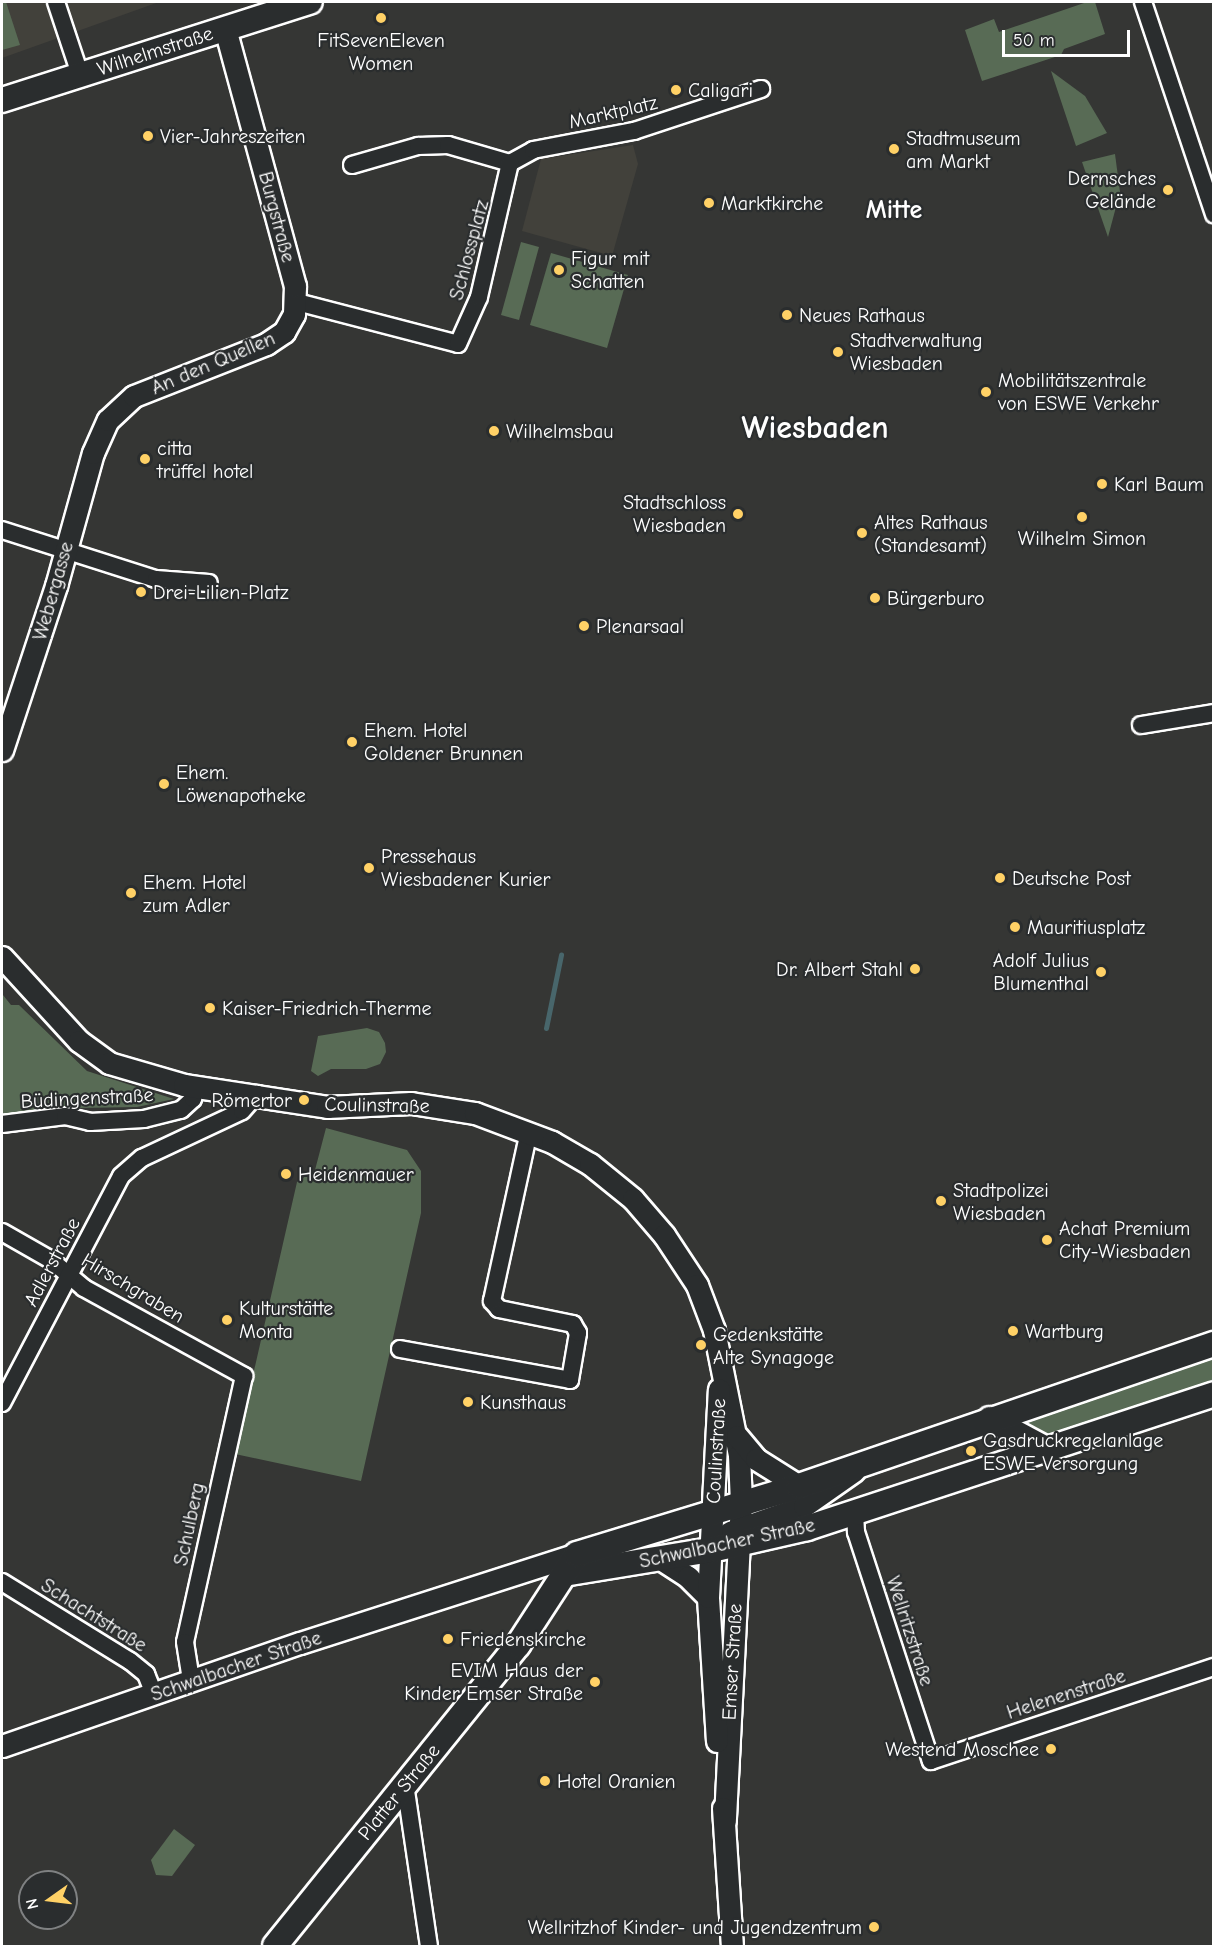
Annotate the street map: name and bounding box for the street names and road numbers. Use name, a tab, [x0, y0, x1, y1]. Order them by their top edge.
street label: Wilhelmstraße	[94, 21, 216, 81]
street label: Marktplatz	[566, 90, 660, 134]
street label: Burgstraße	[253, 169, 301, 265]
street label: Schlossplatz	[444, 197, 494, 303]
street label: An den Quellen	[148, 326, 278, 400]
street label: Webergasse	[27, 539, 79, 643]
street label: Büdingenstraße	[20, 1083, 154, 1113]
street label: Coulinstraße	[324, 1092, 430, 1118]
street label: Adlerstraße	[19, 1214, 85, 1310]
street label: Hirschgraben	[77, 1248, 189, 1328]
street label: Coulinstraße	[701, 1398, 731, 1504]
street label: Schulberg	[168, 1480, 210, 1568]
street label: Schwalbacher Straße	[637, 1513, 817, 1573]
street label: Schachtstraße	[37, 1573, 151, 1657]
street label: Wellritzstraße	[881, 1573, 939, 1689]
street label: Emser Straße	[717, 1603, 747, 1721]
street label: Schwalbacher Straße	[148, 1626, 324, 1706]
street label: Helenenstraße	[1004, 1664, 1128, 1724]
street label: Platter Straße	[353, 1739, 445, 1845]

